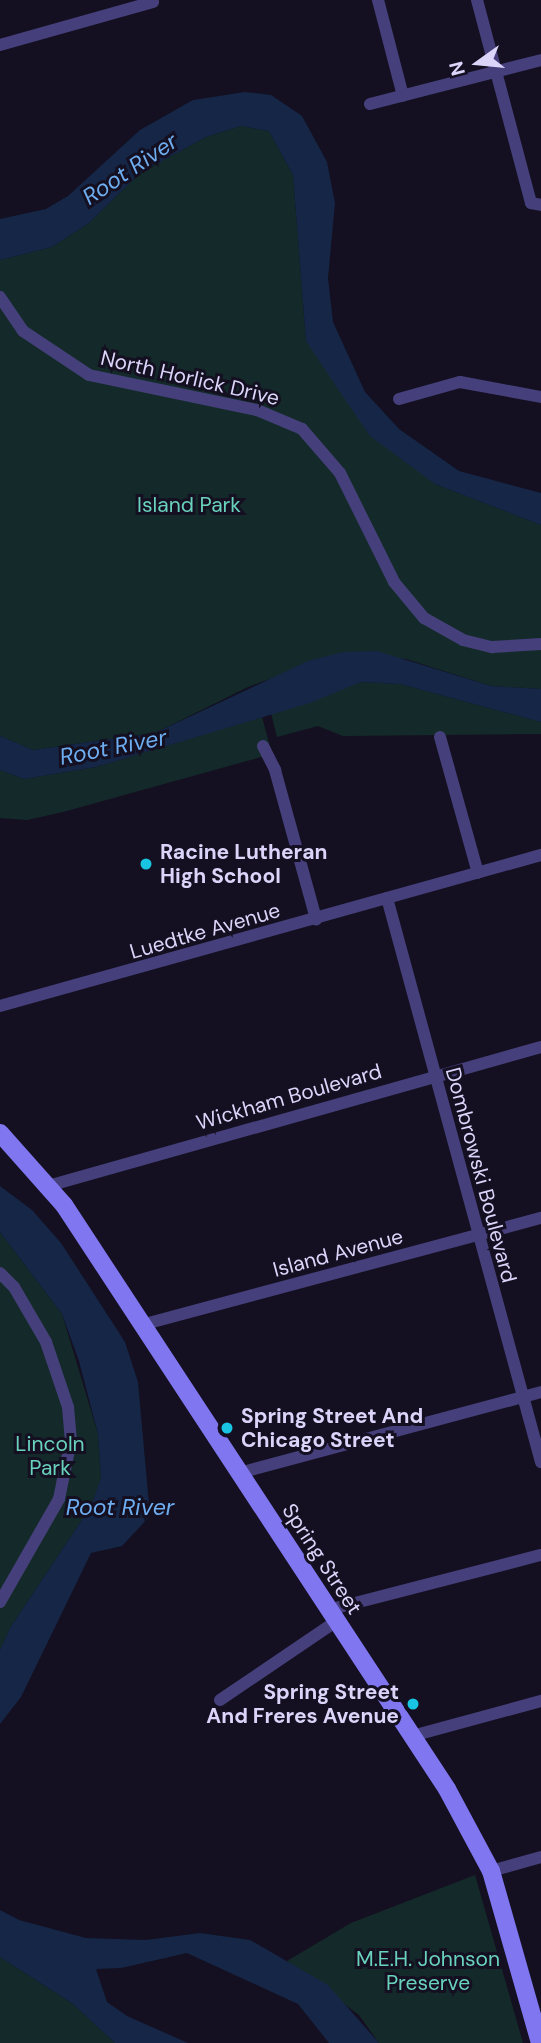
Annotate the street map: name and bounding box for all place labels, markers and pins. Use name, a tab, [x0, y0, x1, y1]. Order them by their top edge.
place label: Racine Lutheran High School	[160, 839, 327, 889]
marker: Racine Lutheran High School	[138, 856, 154, 872]
place label: Spring Street And Chicago Street	[241, 1403, 423, 1453]
marker: Spring Street And Chicago Street	[219, 1420, 235, 1436]
place label: Spring Street And Freres Avenue	[206, 1679, 399, 1729]
marker: Spring Street And Freres Avenue	[405, 1696, 421, 1712]

